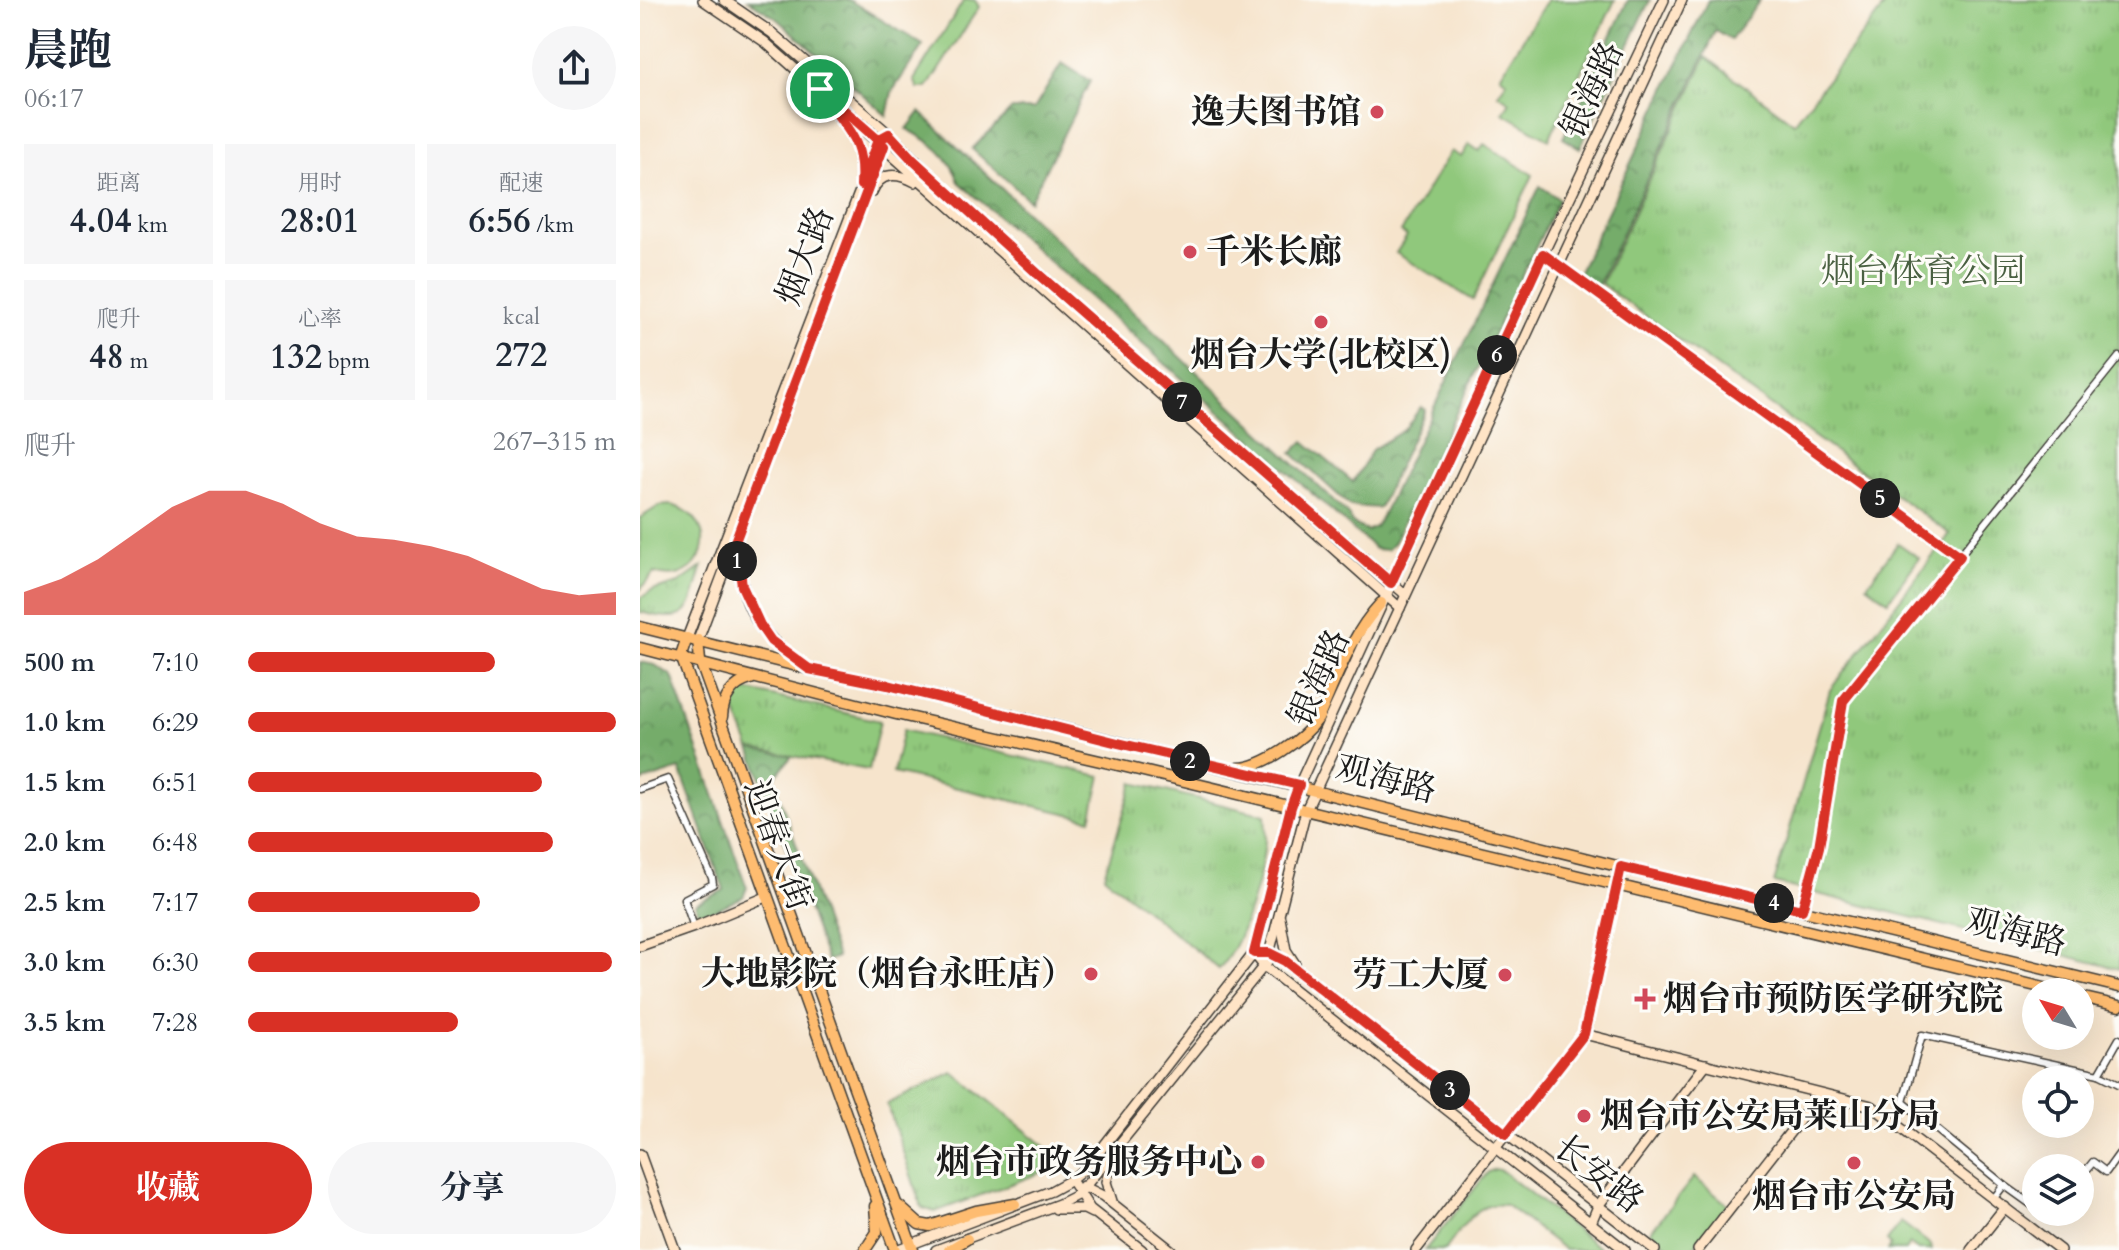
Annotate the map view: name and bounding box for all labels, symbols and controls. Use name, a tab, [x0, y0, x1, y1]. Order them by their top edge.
text: 晨跑	[24, 21, 112, 81]
button: share	[532, 26, 616, 110]
street label: 银海路	[1550, 34, 1634, 146]
pin	[786, 55, 854, 123]
icon: arrive	[798, 67, 842, 111]
text: 06:17	[24, 81, 84, 116]
place label: 逸夫图书馆	[1191, 89, 1361, 135]
marker: 逸夫图书馆	[1368, 103, 1386, 121]
text: 距离	[97, 168, 141, 198]
text: 用时	[298, 168, 342, 198]
text: 配速	[499, 168, 543, 198]
text: 4.04	[69, 198, 132, 244]
text: 28:01	[280, 198, 360, 244]
text: 6:56	[469, 198, 531, 244]
street label: 烟大路	[765, 200, 845, 312]
text: km	[132, 210, 168, 240]
text: /km	[531, 210, 574, 240]
place label: 千米长廊	[1206, 229, 1342, 275]
marker: 千米长廊	[1181, 243, 1199, 261]
park label: 烟台体育公园	[1821, 248, 2025, 294]
text: kcal	[503, 302, 540, 332]
text: 爬升	[97, 304, 141, 334]
text: 心率	[298, 304, 342, 334]
marker: 烟台大学(北校区)	[1312, 313, 1330, 331]
text: 272	[495, 332, 547, 378]
place label: 烟台大学(北校区)	[1190, 332, 1452, 378]
text: 48	[89, 334, 124, 380]
text: 132	[270, 334, 322, 380]
pin: 6	[1477, 335, 1517, 375]
text: 6	[1491, 340, 1503, 370]
text: m	[124, 346, 148, 376]
text: bpm	[322, 346, 370, 376]
pin: 7	[1162, 382, 1202, 422]
text: 7	[1176, 387, 1188, 417]
text: 267–315 m	[493, 424, 616, 459]
text: 爬升	[24, 428, 76, 463]
pin: 5	[1860, 478, 1900, 518]
text: 5	[1874, 483, 1886, 513]
pin: 1	[717, 541, 757, 581]
text: 1	[731, 546, 743, 576]
street label: 银海路	[1277, 622, 1361, 734]
text: 500 m	[24, 645, 95, 680]
text: 7:10	[152, 645, 199, 680]
text: 1.0 km	[24, 705, 105, 740]
text: 6:29	[152, 705, 199, 740]
pin: 2	[1170, 741, 1210, 781]
street label: 观海路	[1331, 744, 1441, 814]
text: 2	[1184, 746, 1196, 776]
text: 1.5 km	[24, 765, 105, 800]
text: 6:51	[152, 765, 199, 800]
street label: 迎春大街	[733, 773, 823, 917]
text: 2.0 km	[24, 825, 105, 860]
text: 6:48	[152, 825, 199, 860]
pin: 4	[1754, 883, 1794, 923]
text: 2.5 km	[24, 885, 105, 920]
text: 7:17	[152, 885, 199, 920]
text: 4	[1768, 888, 1780, 918]
street label: 观海路	[1961, 897, 2071, 967]
text: 3.0 km	[24, 945, 105, 980]
text: 6:30	[152, 945, 199, 980]
place label: 大地影院（烟台永旺店）	[701, 951, 1075, 997]
place label: 劳工大厦	[1353, 952, 1489, 998]
marker: 大地影院（烟台永旺店）	[1082, 965, 1100, 983]
marker: 劳工大厦	[1496, 966, 1514, 984]
place label: 烟台市预防医学研究院	[1663, 976, 2003, 1022]
north arrow	[2022, 978, 2094, 1050]
map controls	[2022, 978, 2094, 1226]
marker: 烟台市预防医学研究院	[1634, 988, 1656, 1010]
text: 3.5 km	[24, 1005, 105, 1040]
text: 7:28	[152, 1005, 199, 1040]
button: locate	[2022, 1066, 2094, 1138]
pin: 3	[1430, 1070, 1470, 1110]
text: 3	[1444, 1075, 1456, 1105]
place label: 烟台市公安局莱山分局	[1600, 1093, 1940, 1139]
marker: 烟台市公安局莱山分局	[1575, 1107, 1593, 1125]
street label: 长安路	[1545, 1124, 1653, 1224]
place label: 烟台市政务服务中心	[936, 1139, 1242, 1185]
button: 收藏	[24, 1142, 312, 1234]
button: 分享	[328, 1142, 616, 1234]
marker: 烟台市政务服务中心	[1249, 1153, 1267, 1171]
marker: 烟台市公安局	[1845, 1154, 1863, 1172]
button: layers	[2022, 1154, 2094, 1226]
place label: 烟台市公安局	[1752, 1173, 1956, 1219]

